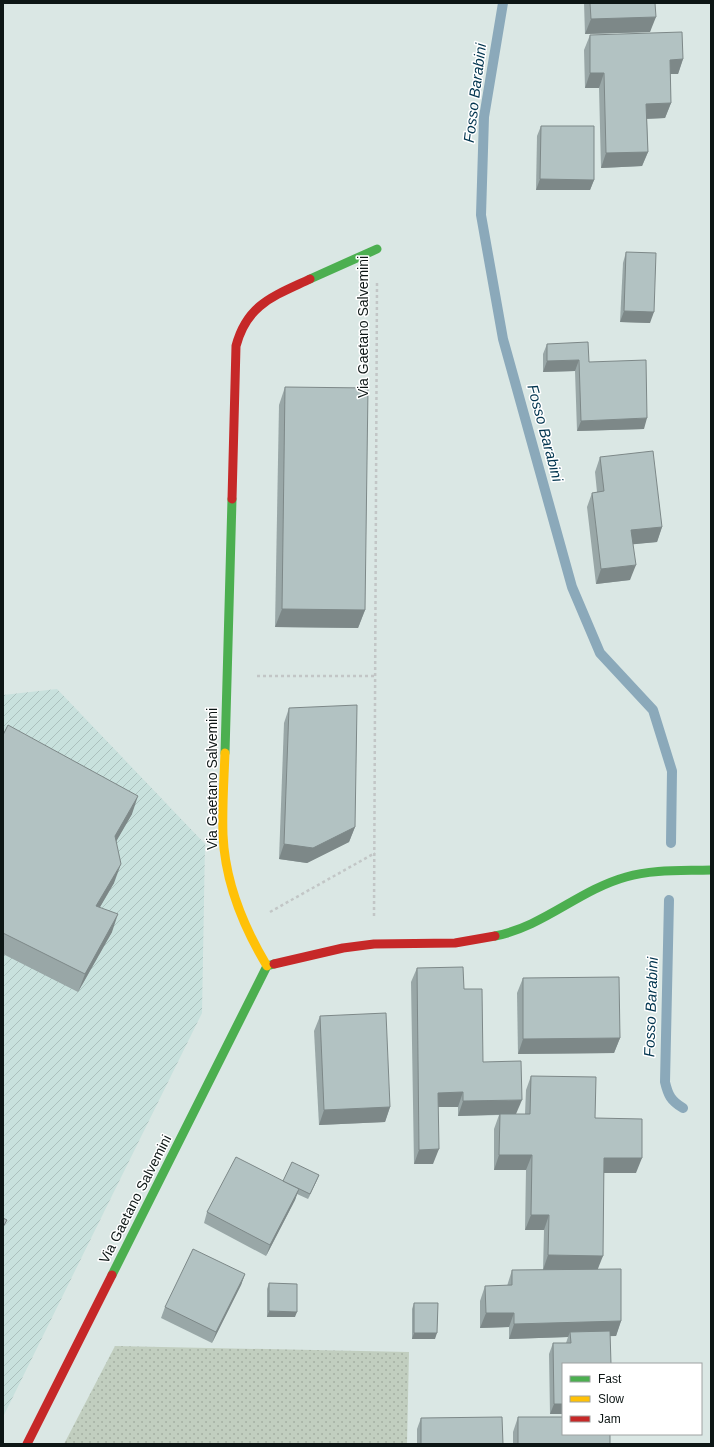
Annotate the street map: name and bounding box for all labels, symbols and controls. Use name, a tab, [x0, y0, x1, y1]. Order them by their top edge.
water label: Fosso Barabini	[460, 42, 489, 144]
street label: Via Gaetano Salvemini	[355, 256, 371, 398]
water label: Fosso Barabini	[524, 382, 567, 484]
street label: Via Gaetano Salvemini	[204, 708, 220, 850]
water label: Fosso Barabini	[640, 956, 661, 1057]
street label: Via Gaetano Salvemini	[96, 1132, 174, 1266]
legend	[562, 1363, 702, 1435]
text: Fast	[598, 1372, 622, 1386]
text: Slow	[598, 1392, 624, 1406]
text: Jam	[598, 1412, 621, 1426]

